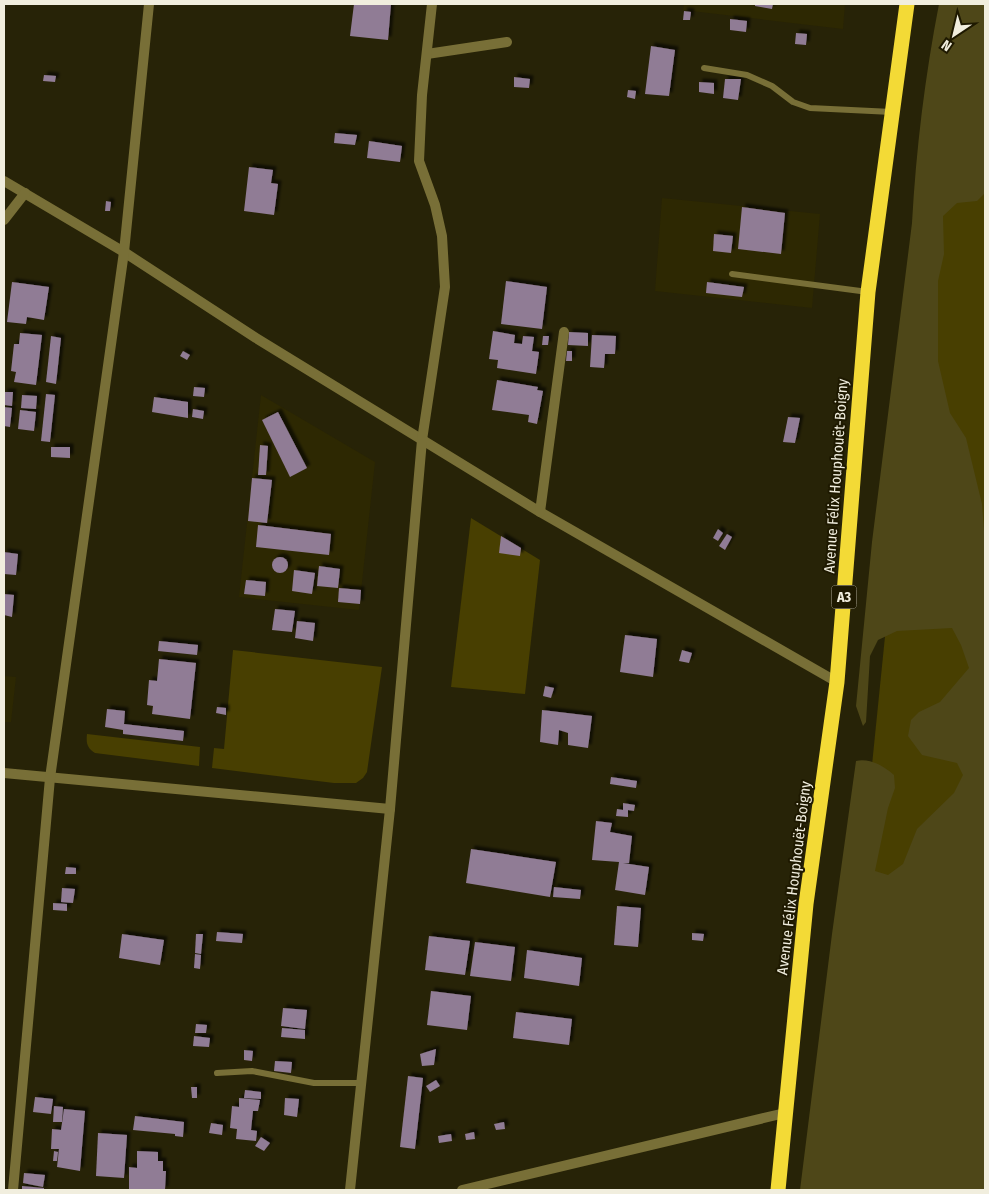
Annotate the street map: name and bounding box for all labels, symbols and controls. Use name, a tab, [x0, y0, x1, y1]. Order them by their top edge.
north arrow	[929, 10, 979, 60]
text: N	[939, 36, 955, 55]
street label: Avenue Félix Houphouët-Boigny	[820, 378, 852, 574]
road number: A3	[832, 586, 856, 608]
street label: Avenue Félix Houphouët-Boigny	[773, 780, 815, 976]

